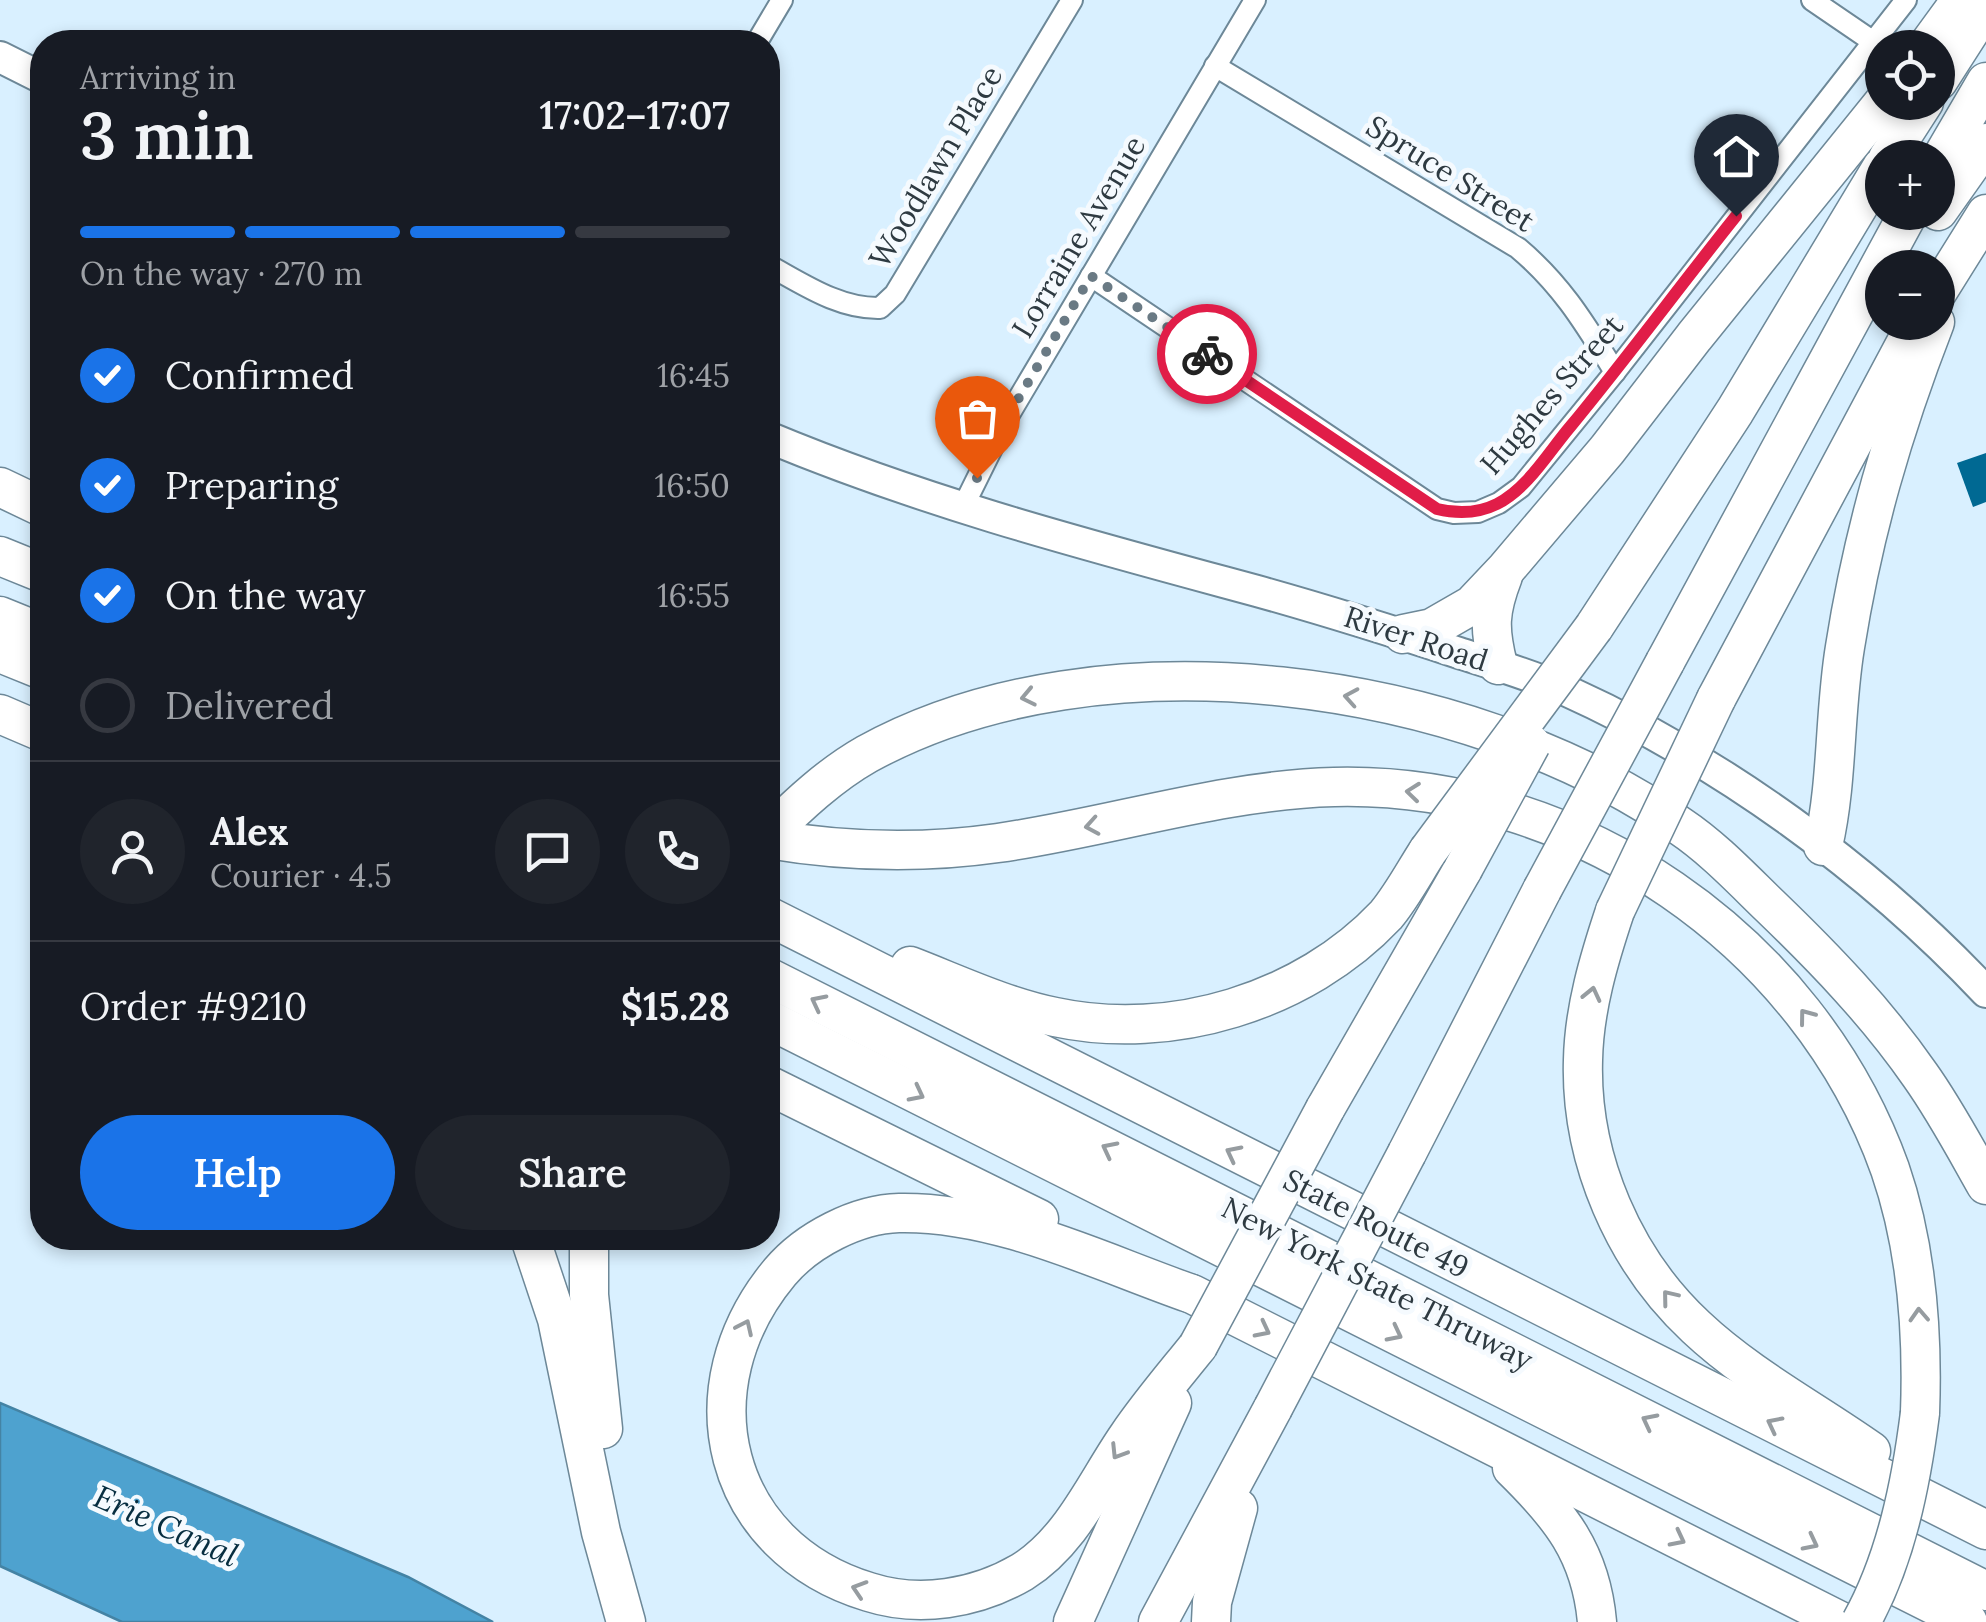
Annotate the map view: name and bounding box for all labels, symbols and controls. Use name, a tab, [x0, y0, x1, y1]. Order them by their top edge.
map controls	[1865, 30, 1955, 340]
button: locate	[1865, 30, 1955, 120]
text: Arriving in	[80, 57, 236, 98]
street label: Woodlawn Place	[860, 59, 1010, 274]
text: 17:02–17:07	[539, 91, 730, 139]
text: 3 min	[80, 94, 254, 177]
street label: Spruce Street	[1360, 107, 1542, 240]
pin	[1694, 114, 1779, 217]
street label: Lorraine Avenue	[1003, 129, 1153, 344]
icon: home	[1709, 129, 1764, 184]
button: +	[1865, 140, 1955, 230]
button: −	[1865, 250, 1955, 340]
text: On the way · 270 m	[80, 253, 363, 294]
courier	[1157, 304, 1257, 404]
street label: Hughes Street	[1472, 306, 1632, 483]
icon: bike	[1180, 327, 1235, 382]
icon: check	[80, 348, 135, 403]
text: Confirmed	[165, 351, 354, 399]
text: 16:45	[657, 355, 730, 396]
pin	[935, 376, 1020, 479]
icon: bag	[950, 391, 1005, 446]
icon: check	[80, 458, 135, 513]
text: Preparing	[165, 461, 338, 509]
text: 16:50	[655, 465, 730, 506]
icon: check	[80, 568, 135, 623]
text: On the way	[165, 571, 366, 619]
text: 16:55	[657, 575, 730, 616]
street label: River Road	[1340, 597, 1493, 679]
text: Delivered	[165, 681, 334, 729]
one-way arrow	[1020, 686, 1037, 707]
one-way arrow	[1342, 687, 1359, 708]
one-way arrow	[1405, 781, 1421, 803]
button: person	[80, 799, 185, 904]
button: chat	[495, 799, 600, 904]
button: phone	[625, 799, 730, 904]
text: Alex	[210, 807, 289, 855]
one-way arrow	[1083, 815, 1100, 836]
text: Courier · 4.5	[210, 855, 392, 896]
text: Order #9210	[80, 982, 307, 1030]
text: $15.28	[621, 982, 730, 1030]
one-way arrow	[1580, 986, 1601, 1003]
one-way arrow	[811, 995, 829, 1015]
one-way arrow	[1800, 1009, 1817, 1027]
one-way arrow	[907, 1082, 925, 1101]
button: Help	[80, 1115, 395, 1230]
button: Share	[415, 1115, 730, 1230]
one-way arrow	[1101, 1142, 1119, 1161]
one-way arrow	[1225, 1145, 1243, 1165]
street label: State Route 49	[1277, 1160, 1476, 1286]
street label: New York State Thruway	[1215, 1188, 1540, 1379]
one-way arrow	[1663, 1291, 1681, 1309]
one-way arrow	[1909, 1307, 1930, 1323]
one-way arrow	[1253, 1318, 1271, 1338]
one-way arrow	[732, 1319, 752, 1337]
one-way arrow	[1385, 1322, 1403, 1341]
one-way arrow	[1641, 1413, 1659, 1433]
one-way arrow	[1766, 1417, 1784, 1436]
one-way arrow	[1111, 1441, 1130, 1459]
water label: Erie Canal	[88, 1475, 245, 1576]
one-way arrow	[1668, 1527, 1686, 1547]
one-way arrow	[1801, 1531, 1819, 1551]
one-way arrow	[851, 1580, 868, 1600]

